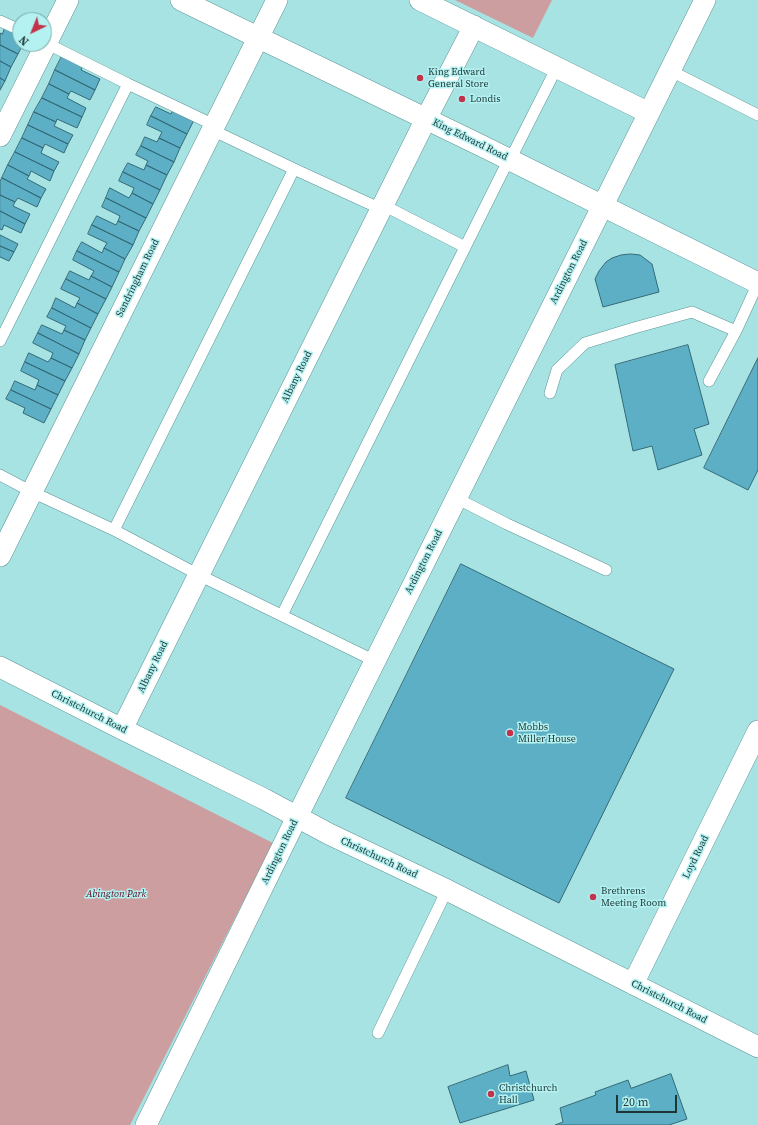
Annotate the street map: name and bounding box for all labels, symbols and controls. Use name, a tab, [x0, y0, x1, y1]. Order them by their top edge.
north arrow	[12, 12, 52, 52]
text: N	[16, 32, 32, 49]
place label: King Edward General Store	[428, 66, 489, 90]
marker: King Edward General Store	[415, 73, 425, 83]
place label: Londis	[470, 93, 500, 105]
marker: Londis	[457, 94, 467, 104]
street label: King Edward Road	[430, 117, 510, 163]
street label: Sandringham Road	[114, 237, 162, 319]
street label: Ardington Road	[548, 238, 590, 306]
street label: Albany Road	[279, 349, 315, 405]
street label: Ardington Road	[403, 528, 445, 596]
street label: Albany Road	[135, 639, 171, 695]
street label: Christchurch Road	[49, 688, 129, 736]
place label: Mobbs Miller House	[518, 721, 576, 744]
marker: Mobbs Miller House	[505, 728, 515, 738]
street label: Ardington Road	[259, 818, 301, 886]
street label: Loyd Road	[680, 833, 712, 881]
street label: Christchurch Road	[339, 835, 419, 881]
place label: Brethrens Meeting Room	[601, 885, 666, 908]
park label: Abington Park	[86, 888, 146, 900]
marker: Brethrens Meeting Room	[588, 892, 598, 902]
street label: Christchurch Road	[629, 978, 709, 1026]
place label: Christchurch Hall	[499, 1082, 558, 1106]
scale bar	[618, 1087, 679, 1113]
marker: Christchurch Hall	[486, 1089, 496, 1099]
text: 20 m	[623, 1094, 649, 1110]

